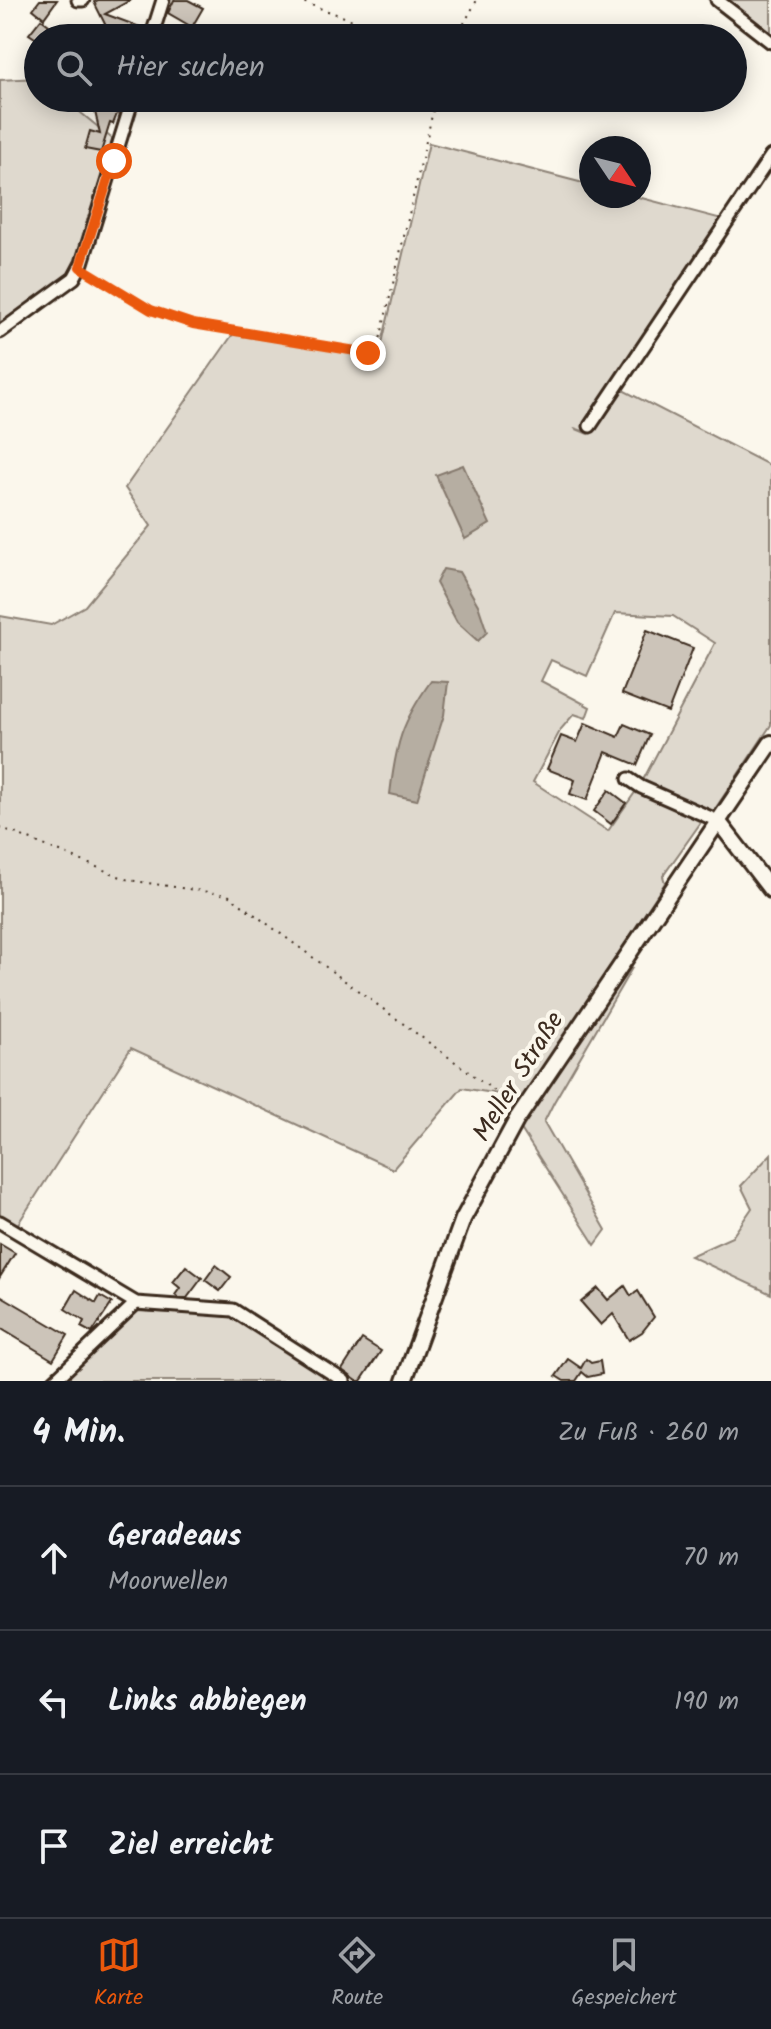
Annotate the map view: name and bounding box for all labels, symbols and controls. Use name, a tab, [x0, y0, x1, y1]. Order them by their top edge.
search box	[24, 24, 747, 112]
text: Hier suchen	[116, 44, 265, 92]
icon: search	[52, 46, 96, 90]
north arrow	[579, 136, 651, 208]
route start	[96, 143, 132, 179]
route end	[350, 335, 386, 371]
street label: Meller Straße	[462, 1003, 576, 1151]
text: 4 Min.	[32, 1406, 125, 1460]
text: Zu Fuß · 260 m	[558, 1412, 739, 1454]
text: Geradeaus	[108, 1513, 241, 1561]
icon: ahead	[32, 1536, 76, 1580]
text: 70 m	[683, 1537, 739, 1579]
text: Moorwellen	[108, 1561, 228, 1603]
text: Links abbiegen	[108, 1678, 307, 1726]
icon: left	[32, 1680, 76, 1724]
text: 190 m	[674, 1681, 739, 1723]
text: Ziel erreicht	[108, 1822, 273, 1870]
icon: arrive	[32, 1824, 76, 1868]
tab: Karte	[94, 1933, 143, 2016]
tab: Route	[331, 1933, 383, 2016]
tab: Gespeichert	[571, 1933, 677, 2016]

